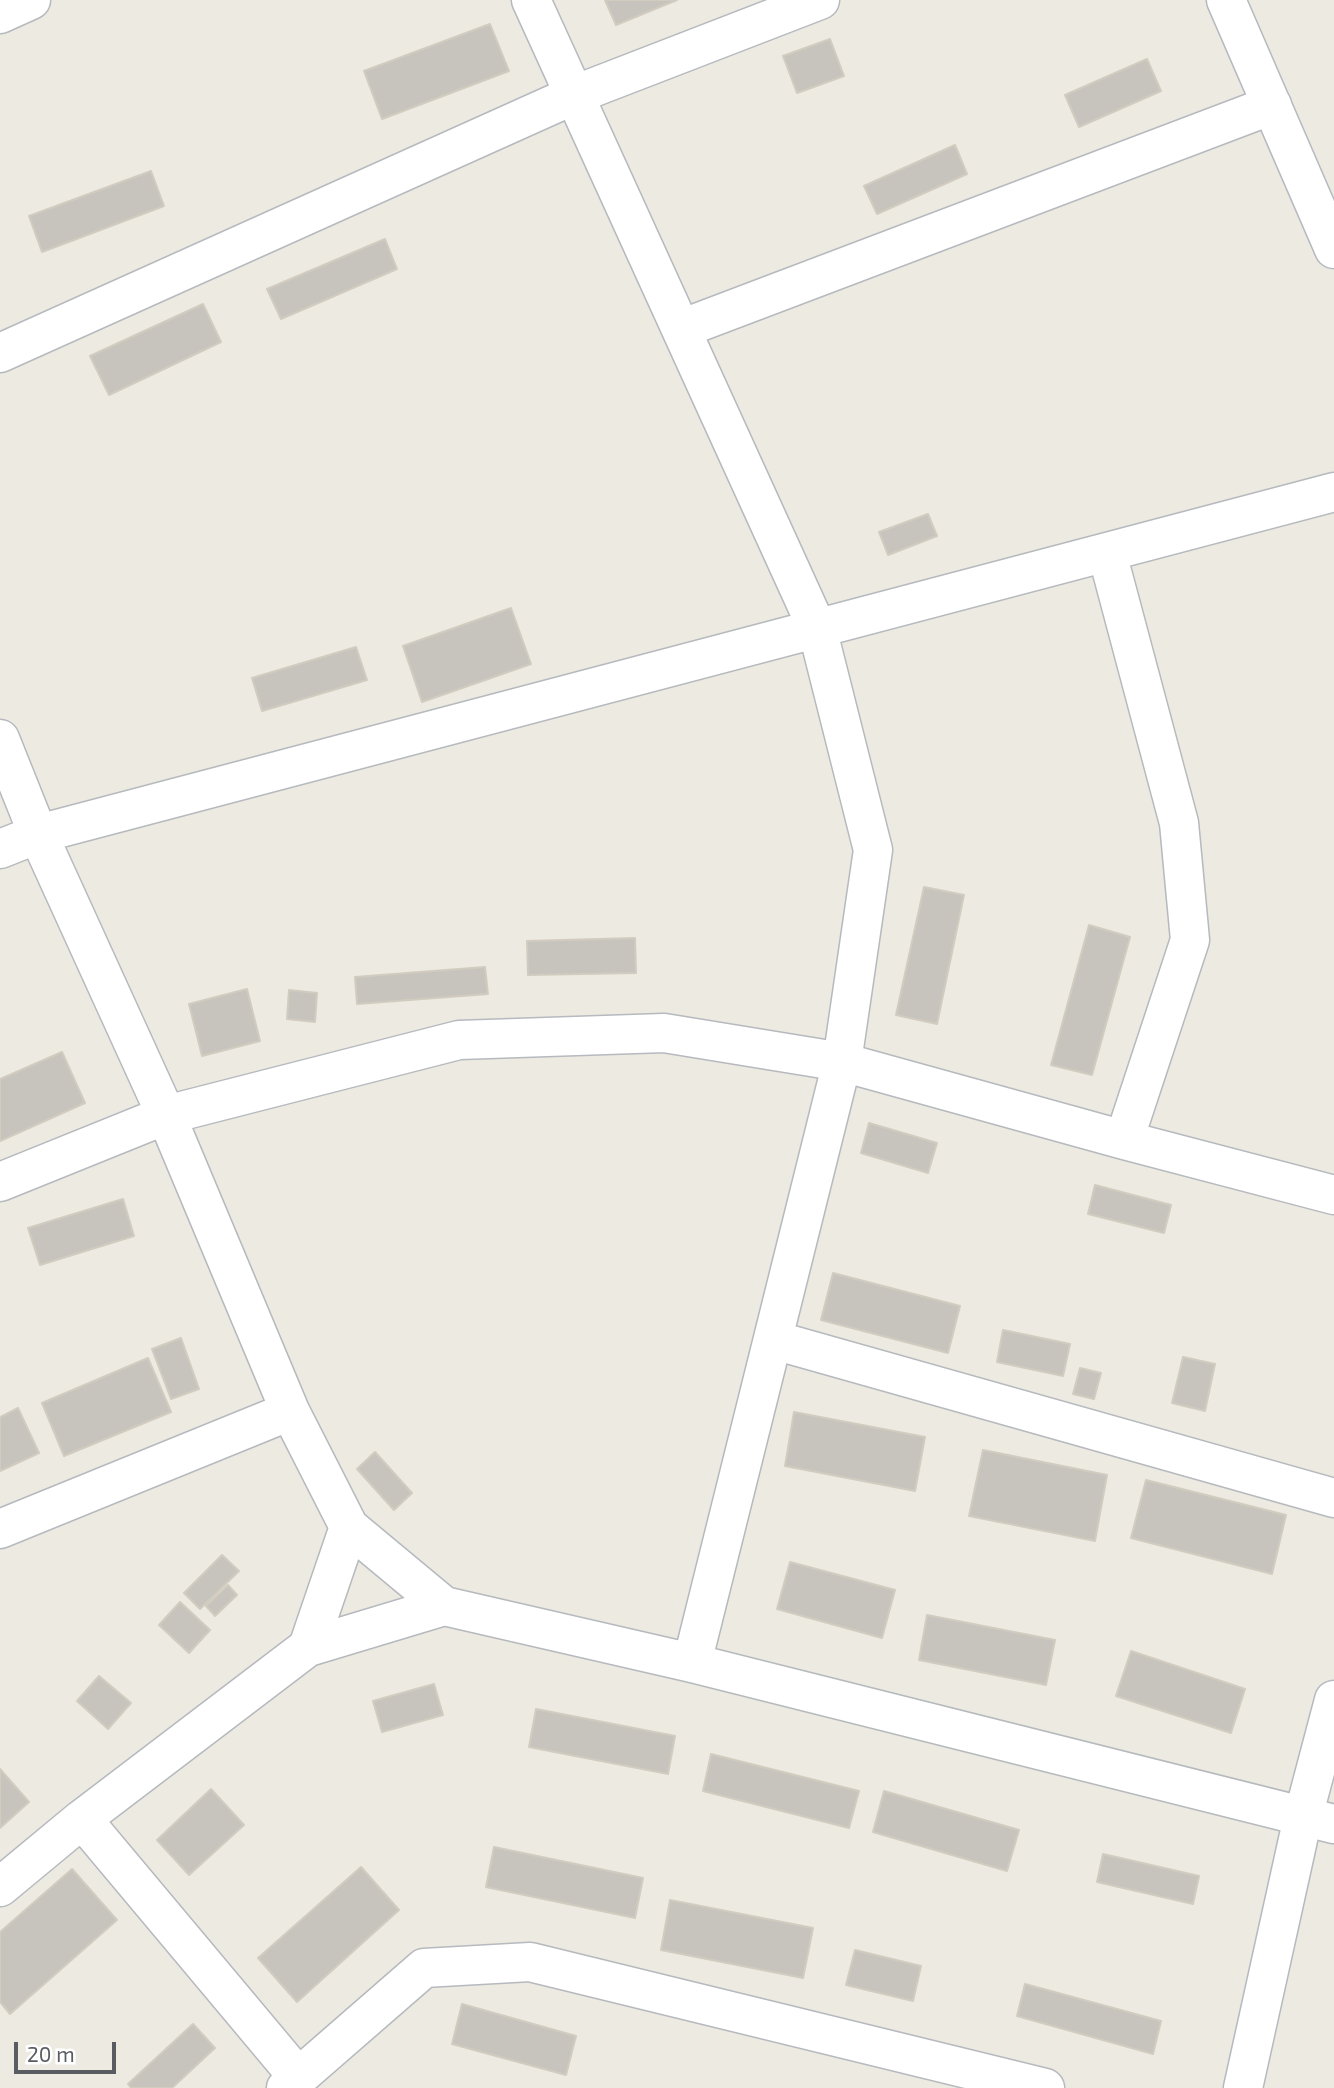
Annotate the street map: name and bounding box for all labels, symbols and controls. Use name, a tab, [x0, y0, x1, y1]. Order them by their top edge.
scale bar	[18, 2028, 119, 2072]
text: 20 m	[27, 2041, 75, 2066]

